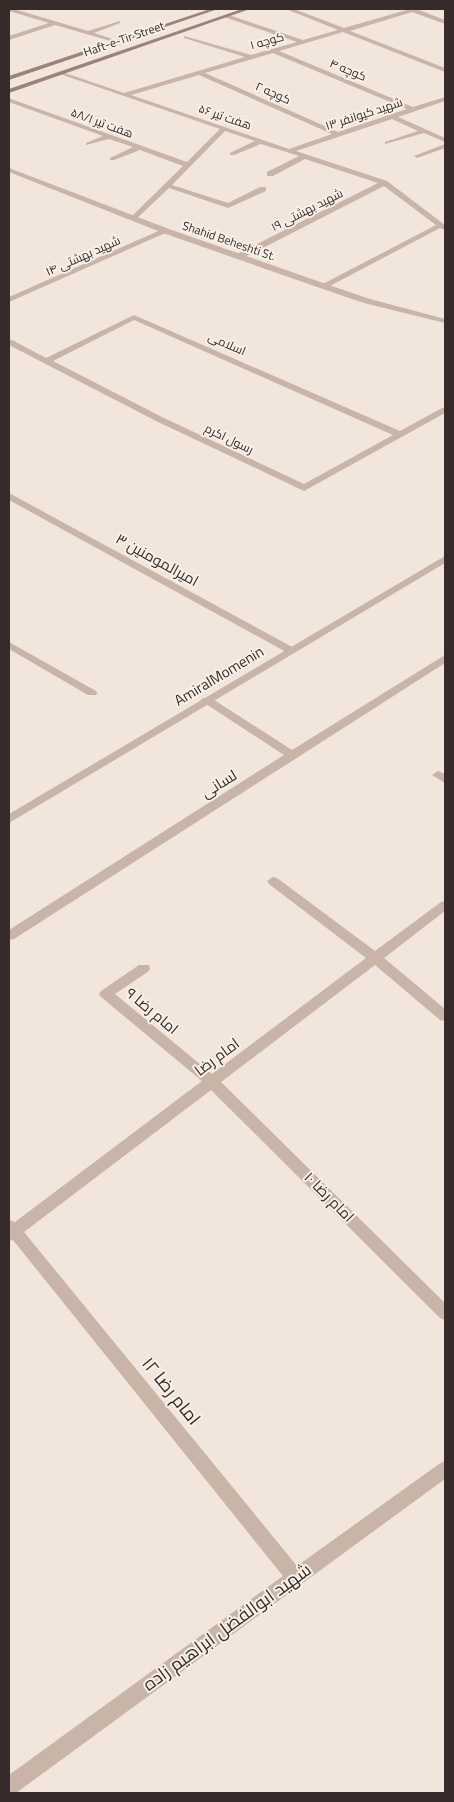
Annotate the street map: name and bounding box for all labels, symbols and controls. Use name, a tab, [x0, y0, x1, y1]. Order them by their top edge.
street label: Haft-e-Tir Street	[81, 16, 168, 61]
street label: کوچه ۱	[248, 27, 286, 54]
street label: کوچه ۴	[327, 53, 370, 86]
street label: کوچه ۲	[252, 76, 294, 109]
street label: شهید کیوانفر ۱۳	[323, 92, 405, 135]
street label: هفت تیر ۵۶	[196, 99, 254, 134]
street label: هفت تیر ۵۸/۱	[68, 102, 136, 143]
street label: شهید بهشتی ۱۹	[267, 183, 346, 236]
street label: Shahid Beheshti St.	[180, 216, 278, 265]
street label: شهید بهشتی ۱۴	[42, 230, 123, 281]
street label: اسلامی	[205, 327, 249, 360]
street label: رسول اکرم	[201, 419, 257, 459]
street label: امیرالمومنین ۳	[111, 527, 203, 592]
street label: AmiralMomenin	[170, 640, 268, 711]
street label: لسانی	[196, 764, 241, 804]
street label: امام رضا ۹	[121, 982, 184, 1040]
street label: امام رضا	[189, 1032, 244, 1081]
street label: امام رضا ۱۰	[299, 1166, 360, 1227]
street label: امام رضا ۱۲	[135, 1351, 207, 1431]
street label: شهید ابوالفضل ابراهیم زاده	[137, 1556, 317, 1697]

